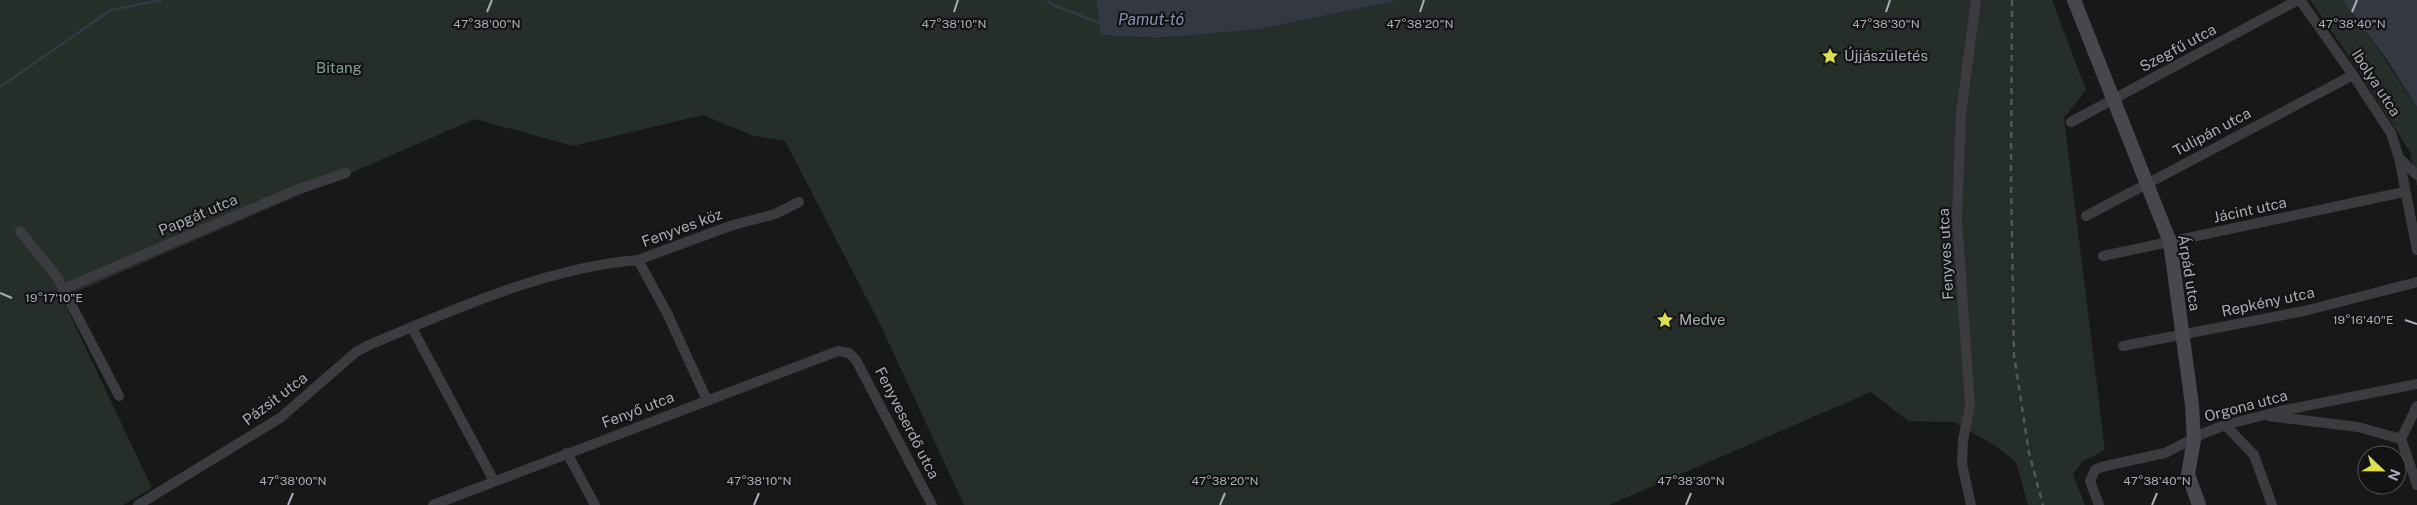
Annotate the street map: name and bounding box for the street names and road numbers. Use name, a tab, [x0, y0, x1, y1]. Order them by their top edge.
street label: Szegfű utca	[2137, 20, 2219, 75]
street label: Ibolya utca	[2348, 46, 2404, 119]
street label: Tulipán utca	[2170, 104, 2253, 159]
street label: Papgát utca	[156, 190, 240, 239]
street label: Jácint utca	[2212, 193, 2288, 226]
street label: Fenyves köz	[639, 205, 724, 250]
street label: Fenyves utca	[1935, 208, 1956, 300]
street label: Árpád utca	[2175, 234, 2204, 312]
street label: Repkény utca	[2220, 283, 2316, 320]
street label: Fenyveserdő utca	[872, 364, 943, 481]
street label: Pázsit utca	[239, 369, 310, 428]
street label: Orgona utca	[2202, 386, 2289, 425]
street label: Fenyő utca	[599, 388, 676, 431]

